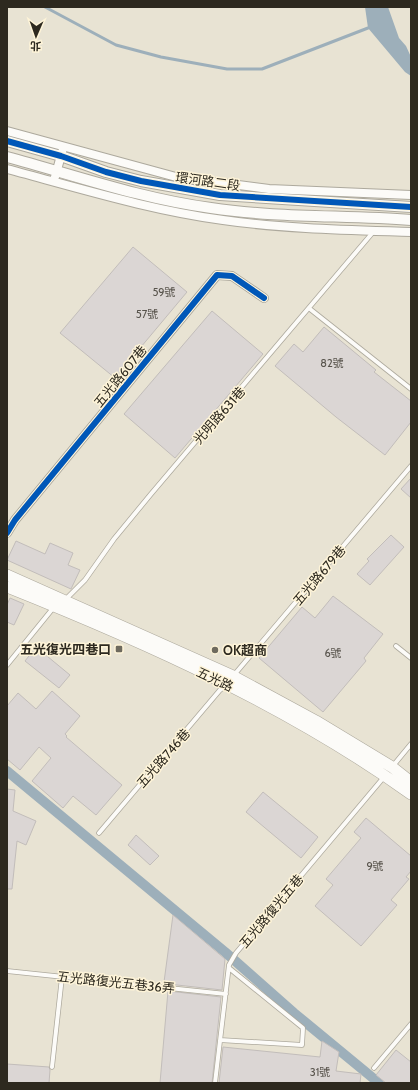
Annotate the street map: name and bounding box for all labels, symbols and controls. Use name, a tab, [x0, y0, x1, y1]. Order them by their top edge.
north arrow	[16, 16, 56, 56]
text: 北	[30, 39, 41, 53]
street label: 環河路二段	[175, 169, 241, 193]
house number: 59號	[152, 285, 176, 299]
house number: 57號	[136, 307, 158, 321]
street label: 五光路607巷	[90, 342, 150, 410]
house number: 82號	[320, 356, 344, 370]
street label: 光明路631巷	[190, 383, 248, 447]
street label: 五光路679巷	[289, 542, 349, 608]
place label: 五光復光四巷口	[20, 641, 111, 657]
place label: OK超商	[223, 642, 267, 658]
marker: 五光復光四巷口	[114, 644, 124, 654]
marker: OK超商	[210, 645, 220, 655]
house number: 6號	[324, 646, 342, 660]
street label: 五光路	[194, 664, 236, 694]
street label: 五光路746巷	[133, 725, 193, 791]
house number: 9號	[366, 859, 384, 873]
street label: 五光路復光五巷	[236, 871, 306, 951]
street label: 五光路復光五巷36弄	[56, 968, 176, 996]
house number: 31號	[310, 1065, 330, 1079]

